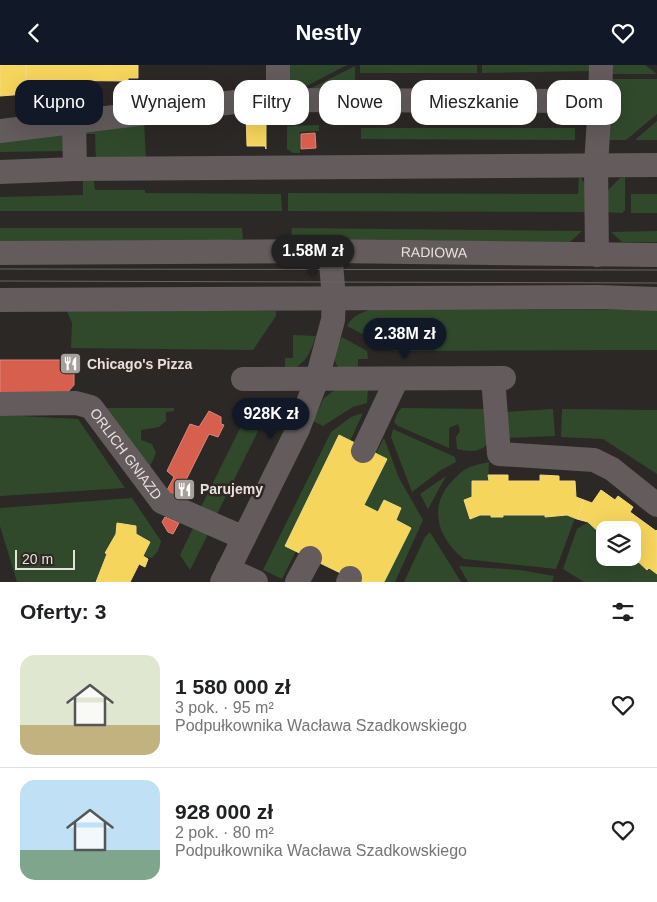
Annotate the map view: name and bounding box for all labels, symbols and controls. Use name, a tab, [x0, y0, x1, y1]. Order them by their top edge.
icon: back	[20, 19, 48, 47]
icon: heart	[609, 19, 637, 47]
text: Nestly	[295, 20, 362, 45]
chip: Kupno	[15, 80, 103, 125]
chip: Wynajem	[113, 80, 224, 125]
chip: Filtry	[234, 80, 309, 125]
chip: Nowe	[319, 80, 401, 125]
chip: Mieszkanie	[411, 80, 537, 125]
chip: Dom	[547, 80, 621, 125]
pin: 1.58M zł	[261, 235, 365, 277]
text: 1.58M zł	[282, 242, 344, 259]
street label: RADIOWA	[401, 244, 468, 261]
pin: 2.38M zł	[353, 317, 457, 360]
text: 2.38M zł	[374, 325, 436, 342]
restaurant icon: Chicago's Pizza	[59, 352, 83, 376]
place label: Chicago's Pizza	[87, 356, 192, 372]
pin: 928K zł	[225, 397, 317, 440]
street label: ORLICH GNIAZD	[87, 405, 165, 503]
text: 928K zł	[243, 405, 299, 422]
restaurant icon: Parujemy	[172, 477, 196, 501]
place label: Parujemy	[200, 481, 263, 497]
map controls	[596, 521, 641, 566]
button: layers	[596, 521, 641, 566]
scale bar	[15, 547, 75, 570]
text: 20 m	[22, 551, 53, 567]
icon: filters	[609, 598, 637, 626]
text: Oferty: 3	[20, 600, 106, 623]
icon: home	[60, 675, 120, 735]
text: 1 580 000 zł	[175, 675, 291, 698]
icon: heart	[609, 691, 637, 719]
text: 3 pok. · 95 m²	[175, 699, 274, 716]
text: Podpułkownika Wacława Szadkowskiego	[175, 717, 467, 734]
icon: home	[60, 800, 120, 860]
text: 928 000 zł	[175, 800, 273, 823]
icon: heart	[609, 816, 637, 844]
text: 2 pok. · 80 m²	[175, 824, 274, 841]
text: Podpułkownika Wacława Szadkowskiego	[175, 842, 467, 859]

